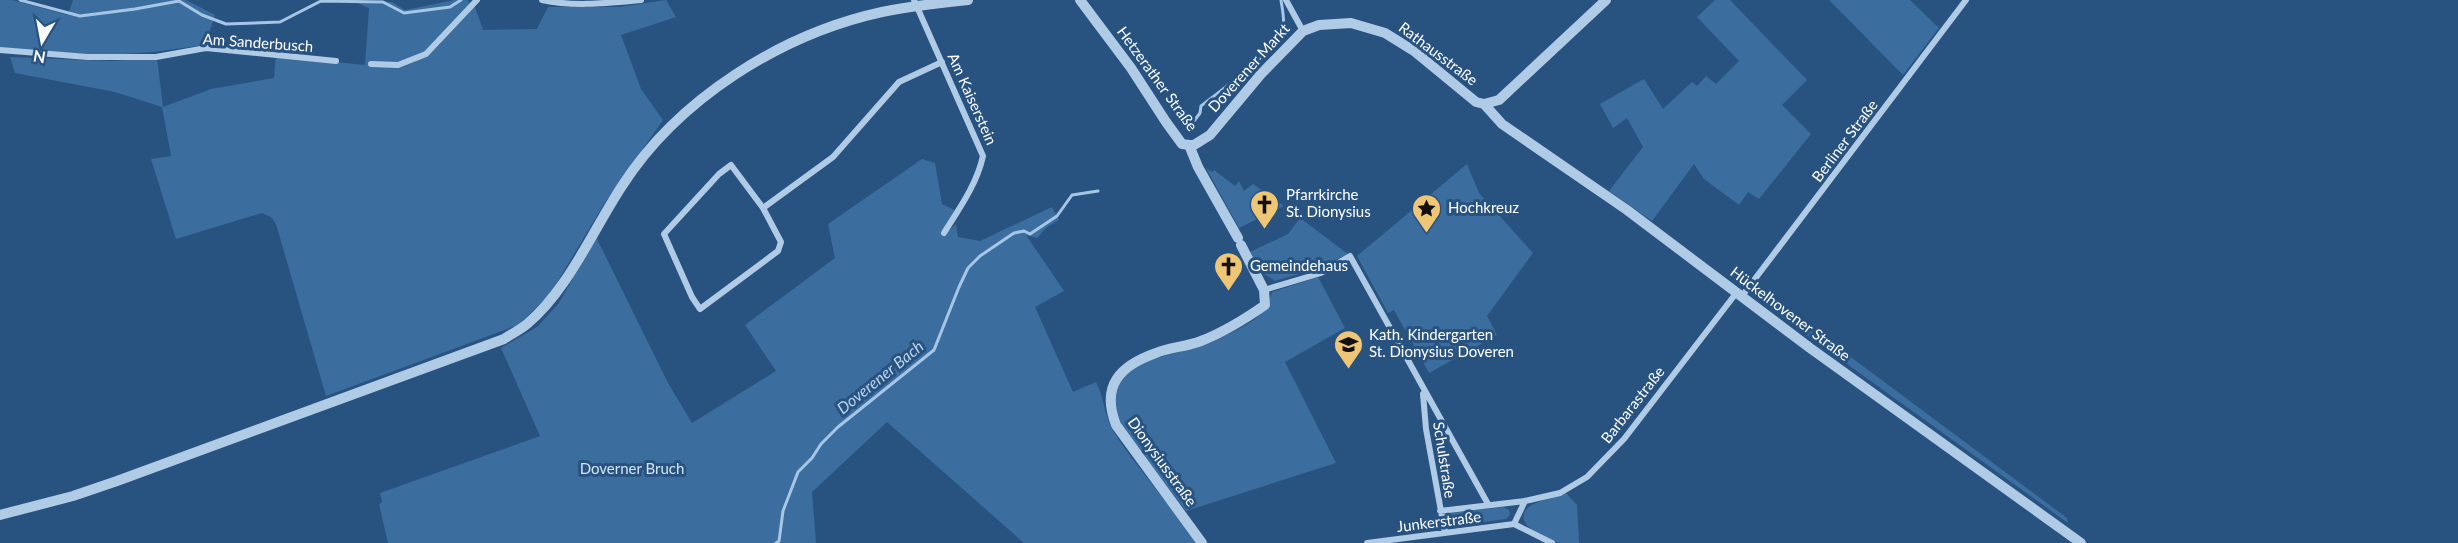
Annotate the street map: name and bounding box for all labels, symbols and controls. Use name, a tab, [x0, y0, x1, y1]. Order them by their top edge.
north arrow	[12, 12, 72, 72]
street label: Rathausstraße	[1396, 18, 1482, 89]
street label: Doverener Markt	[1204, 19, 1293, 115]
street label: Hetzerather Straße	[1114, 23, 1202, 134]
street label: Am Sanderbusch	[202, 29, 314, 55]
text: N	[32, 47, 47, 68]
street label: Am Kaiserstein	[945, 50, 1001, 147]
street label: Berliner Straße	[1808, 96, 1881, 185]
place label: Pfarrkirche St. Dionysius	[1286, 185, 1371, 220]
church icon: Pfarrkirche St. Dionysius	[1249, 188, 1281, 230]
place icon: Hochkreuz	[1411, 192, 1443, 234]
place label: Hochkreuz	[1448, 198, 1519, 216]
church icon: Gemeindehaus	[1213, 250, 1245, 292]
place label: Gemeindehaus	[1250, 256, 1348, 274]
street label: Hückelhovener Straße	[1727, 262, 1854, 364]
place label: Kath. Kindergarten St. Dionysius Doveren	[1369, 325, 1514, 360]
school or university icon: Kath. Kindergarten St. Dionysius Doveren	[1332, 328, 1364, 370]
water label: Doverener Bach	[833, 336, 927, 417]
street label: Barbarastraße	[1597, 362, 1668, 446]
street label: Dionysiusstraße	[1125, 413, 1201, 509]
street label: Schulstraße	[1430, 420, 1460, 499]
park label: Doverner Bruch	[580, 459, 684, 477]
street label: Junkerstraße	[1396, 507, 1482, 535]

